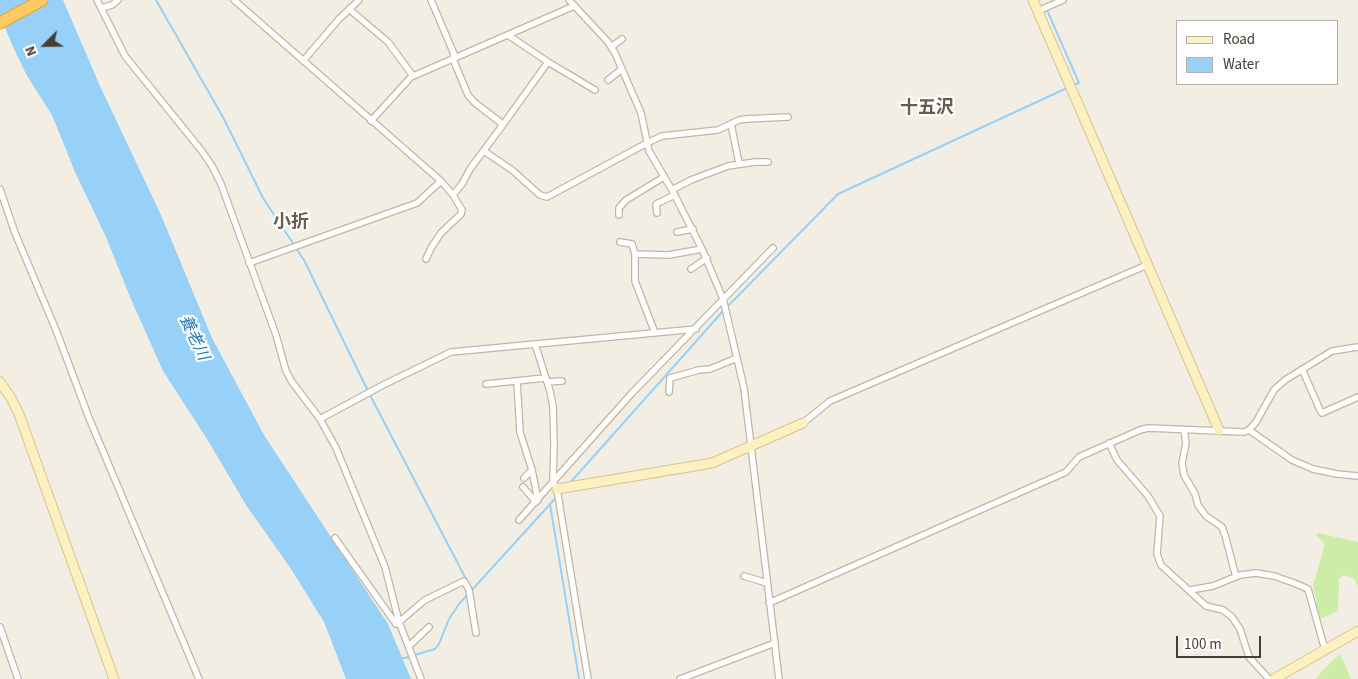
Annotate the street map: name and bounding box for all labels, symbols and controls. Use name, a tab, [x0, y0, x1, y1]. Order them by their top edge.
north arrow	[20, 20, 70, 70]
legend	[1176, 20, 1338, 85]
text: Road	[1223, 29, 1255, 50]
text: N	[20, 43, 42, 59]
text: Water	[1223, 54, 1259, 75]
district label: 十五沢	[900, 98, 954, 120]
district label: 小折	[273, 212, 309, 234]
water label: 養老川	[174, 312, 212, 364]
scale bar	[1178, 626, 1263, 658]
text: 100 m	[1184, 634, 1222, 655]

